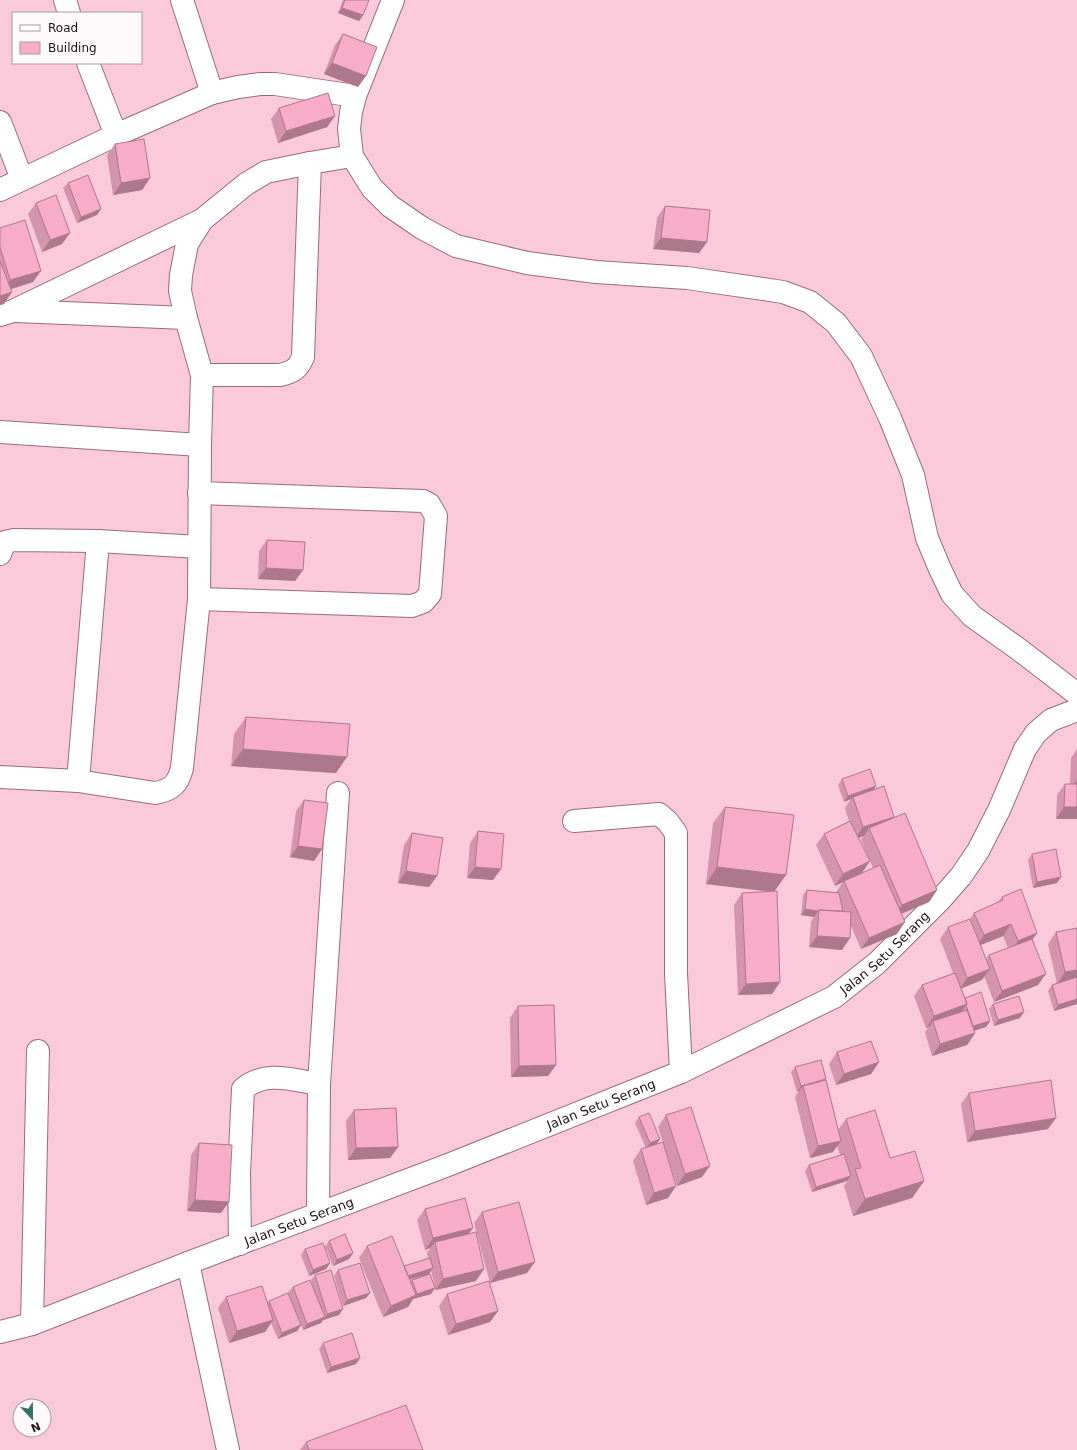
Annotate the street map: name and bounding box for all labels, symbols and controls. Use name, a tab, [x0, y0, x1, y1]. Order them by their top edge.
legend	[12, 12, 142, 64]
text: Road	[48, 21, 78, 35]
text: Building	[48, 41, 97, 55]
street label: Jalan Setu Serang	[836, 908, 932, 998]
street label: Jalan Setu Serang	[544, 1076, 657, 1133]
street label: Jalan Setu Serang	[241, 1194, 356, 1249]
north arrow	[12, 1398, 52, 1438]
text: N	[29, 1419, 42, 1435]

